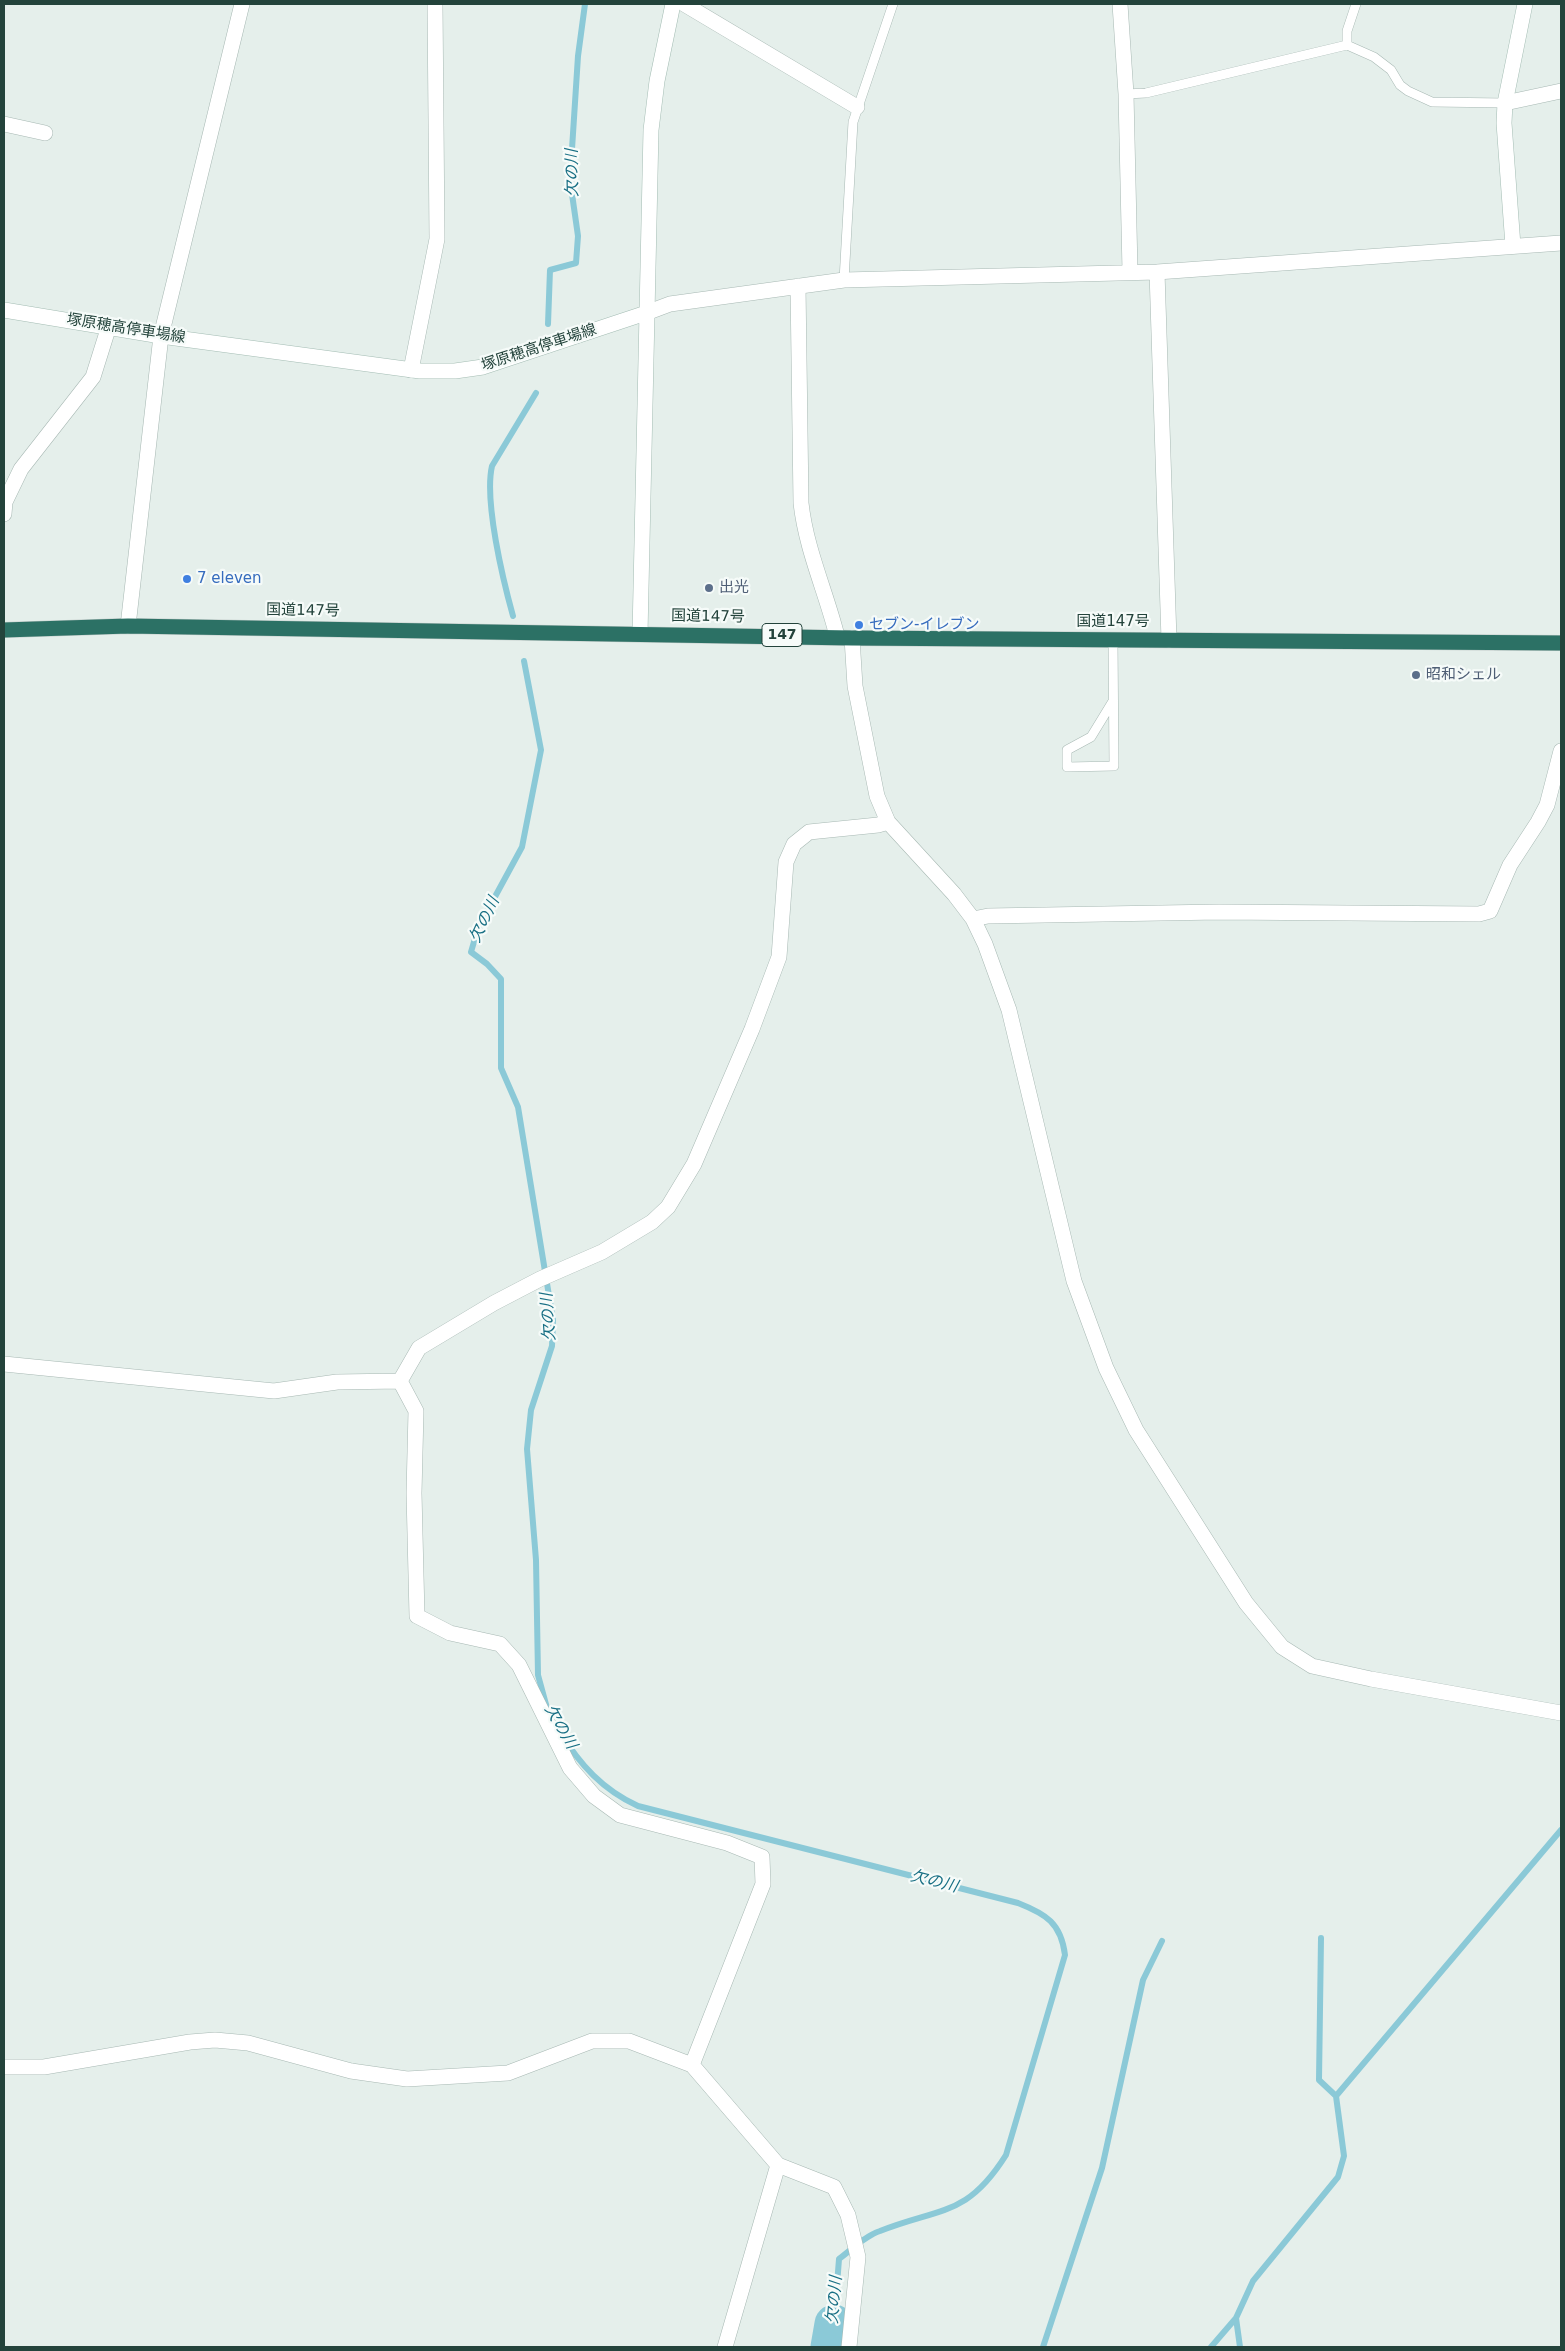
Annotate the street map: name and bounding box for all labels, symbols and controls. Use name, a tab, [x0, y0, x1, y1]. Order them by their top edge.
water label: 欠の川	[563, 149, 583, 197]
street label: 塚原穂高停車場線	[65, 311, 187, 347]
street label: 塚原穂高停車場線	[479, 321, 599, 375]
place label: 7 eleven	[197, 570, 262, 588]
marker: 7 eleven	[181, 573, 193, 585]
place label: 出光	[719, 579, 749, 597]
marker: 出光	[703, 582, 715, 594]
street label: 国道147号	[266, 601, 340, 621]
street label: 国道147号	[671, 607, 745, 627]
street label: 国道147号	[1076, 613, 1150, 631]
place label: セブン-イレブン	[869, 616, 979, 634]
marker: セブン-イレブン	[853, 619, 865, 631]
road number: 147	[762, 624, 802, 646]
place label: 昭和シェル	[1426, 666, 1501, 684]
marker: 昭和シェル	[1410, 669, 1422, 681]
water label: 欠の川	[466, 894, 504, 946]
water label: 欠の川	[538, 1292, 560, 1342]
water label: 欠の川	[540, 1701, 580, 1753]
water label: 欠の川	[908, 1867, 960, 1897]
water label: 欠の川	[823, 2275, 847, 2325]

